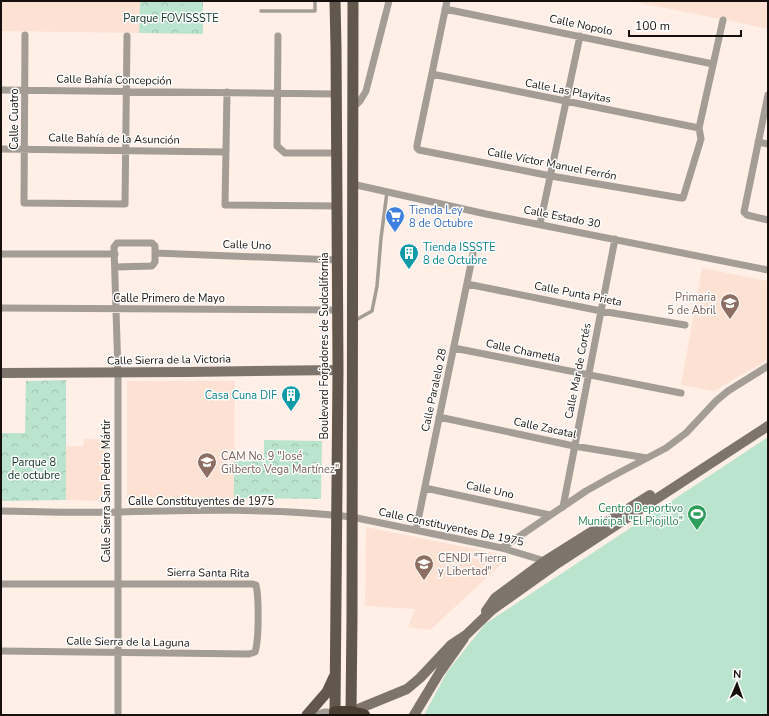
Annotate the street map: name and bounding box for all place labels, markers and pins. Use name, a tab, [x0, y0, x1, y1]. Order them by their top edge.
place label: Tienda Ley 8 de Octubre	[409, 203, 473, 231]
supermarket icon: Tienda Ley 8 de Octubre	[384, 205, 406, 233]
place label: Tienda ISSSTE 8 de Octubre	[423, 240, 495, 268]
building icon: Tienda ISSSTE 8 de Octubre	[398, 242, 420, 270]
place label: Primaria 5 de Abril	[667, 290, 717, 318]
school or university icon: Primaria 5 de Abril	[719, 292, 741, 320]
building icon: Casa Cuna DIF	[280, 384, 302, 412]
place label: Casa Cuna DIF	[205, 388, 277, 403]
place label: CAM No. 9 "José Gilberto Vega Martínez"	[221, 449, 339, 477]
school or university icon: CAM No. 9 "José Gilberto Vega Martínez"	[196, 451, 218, 479]
place label: Centro Deportivo Municipal "El Piojillo"	[578, 501, 683, 529]
sports icon: Centro Deportivo Municipal "El Piojillo"	[686, 503, 708, 531]
place label: CENDI "Tierra y Libertad"	[438, 551, 507, 579]
school or university icon: CENDI "Tierra y Libertad"	[413, 553, 435, 581]

